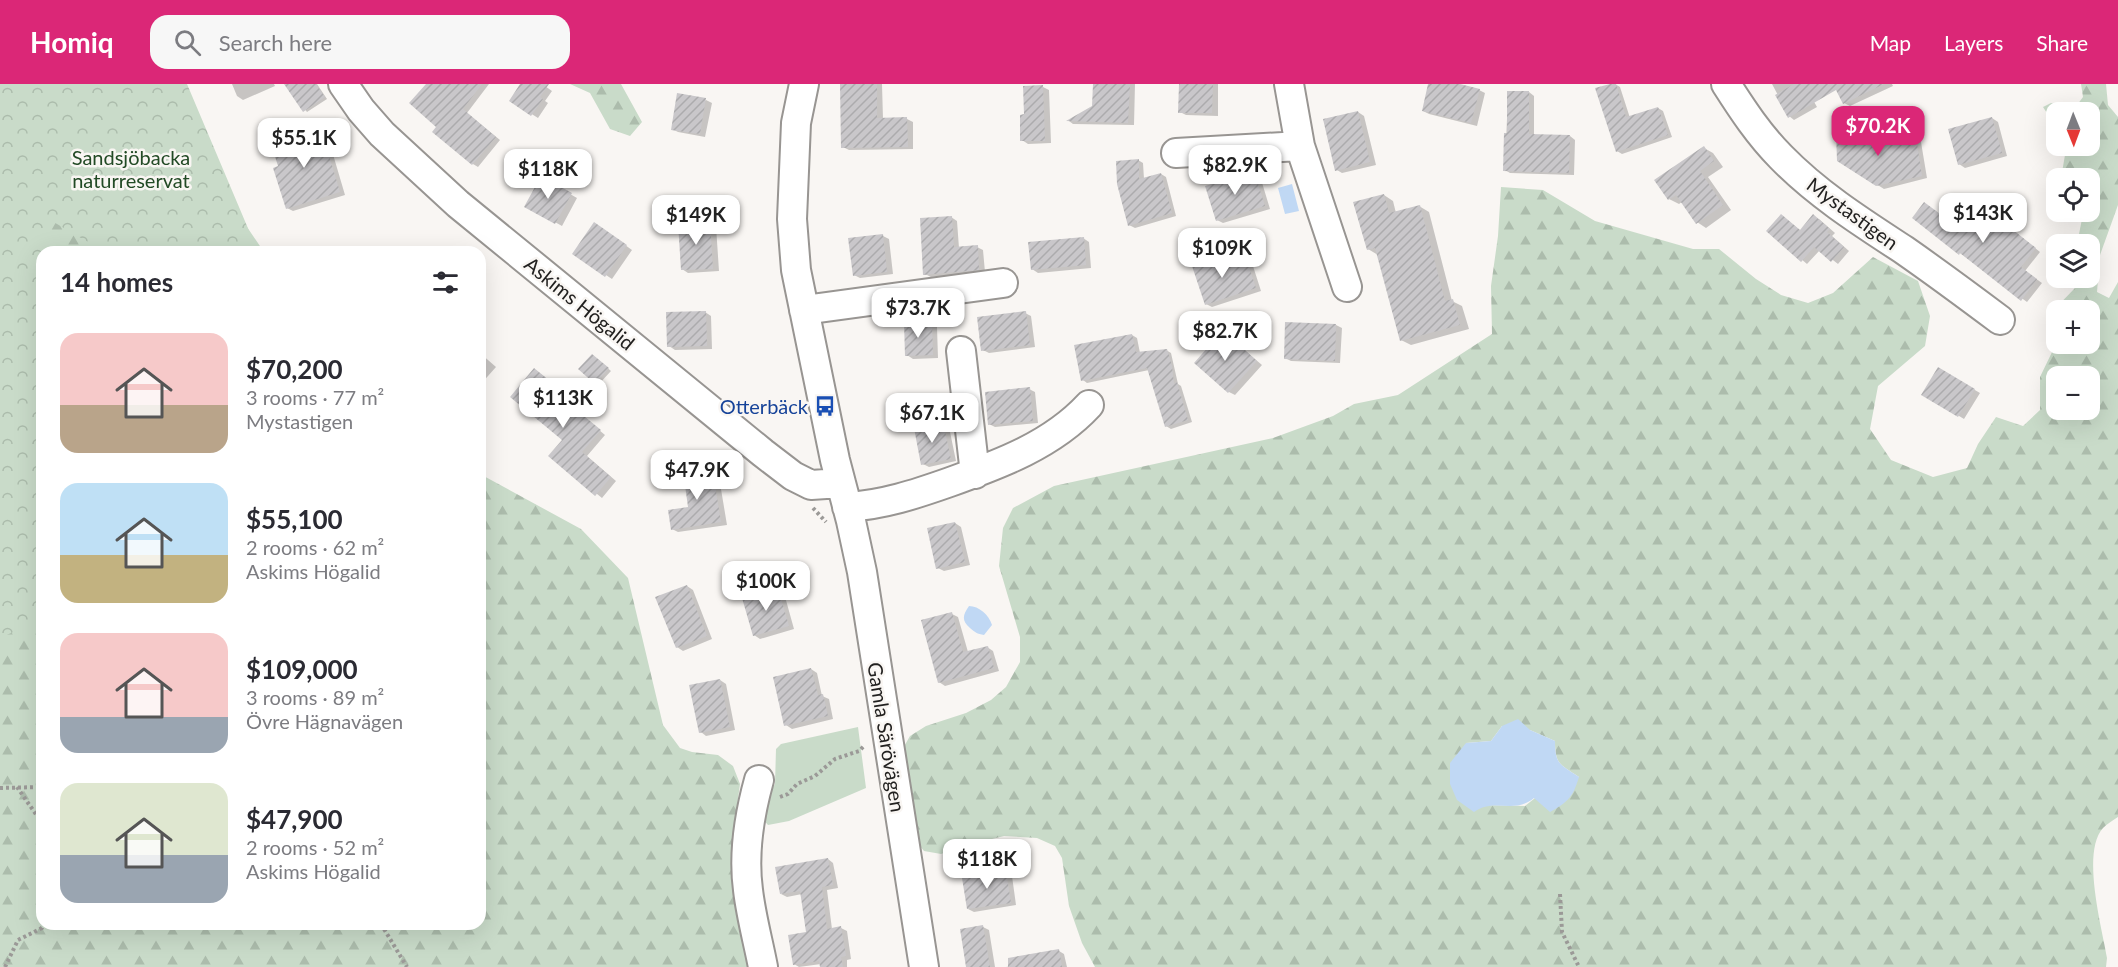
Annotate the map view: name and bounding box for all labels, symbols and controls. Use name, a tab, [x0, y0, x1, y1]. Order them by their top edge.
search box	[150, 15, 570, 69]
text: Homiq	[30, 25, 114, 59]
icon: search	[171, 26, 204, 59]
text: Search here	[219, 29, 332, 56]
text: Map	[1870, 30, 1911, 55]
text: Layers	[1944, 30, 2003, 55]
text: Share	[2036, 30, 2088, 55]
north arrow	[2046, 102, 2100, 156]
map controls	[2046, 102, 2100, 420]
pin: $70.2K	[1829, 106, 1927, 157]
text: $70.2K	[1846, 113, 1910, 137]
pin: $55.1K	[255, 118, 353, 169]
text: $55.1K	[272, 125, 336, 149]
park label: Sandsjöbacka naturreservat	[72, 145, 190, 192]
pin: $82.9K	[1186, 145, 1284, 196]
pin: $118K	[506, 149, 590, 200]
text: $82.9K	[1203, 152, 1267, 176]
text: $118K	[518, 156, 578, 180]
button: locate	[2046, 168, 2100, 222]
street label: Mystastigen	[1803, 172, 1903, 254]
pin: $143K	[1941, 193, 2025, 244]
pin: $149K	[654, 195, 738, 246]
text: $143K	[1953, 200, 2013, 224]
text: $149K	[666, 202, 726, 226]
pin: $109K	[1180, 228, 1264, 279]
button: layers	[2046, 234, 2100, 288]
text: $109K	[1192, 235, 1252, 259]
street label: Askims Högalid	[520, 251, 640, 355]
text: 14 homes	[60, 266, 173, 298]
icon: filters	[429, 266, 462, 299]
pin: $73.7K	[869, 288, 967, 339]
text: $73.7K	[886, 295, 950, 319]
button: +	[2046, 300, 2100, 354]
pin: $82.7K	[1176, 311, 1274, 362]
text: $82.7K	[1193, 318, 1257, 342]
text: $70,200	[246, 353, 343, 385]
icon: home	[108, 357, 180, 429]
button: −	[2046, 366, 2100, 420]
pin: $113K	[521, 378, 605, 429]
text: 3 rooms · 77 m²	[246, 385, 384, 409]
text: $113K	[533, 385, 593, 409]
pin: $67.1K	[883, 393, 981, 444]
place label: Otterbäck	[720, 394, 809, 418]
bus stop icon: Otterbäck	[813, 394, 837, 418]
text: $67.1K	[900, 400, 964, 424]
text: Mystastigen	[246, 409, 353, 433]
pin: $47.9K	[648, 450, 746, 501]
text: $47.9K	[665, 457, 729, 481]
text: $55,100	[246, 503, 343, 535]
icon: home	[108, 507, 180, 579]
text: 2 rooms · 62 m²	[246, 535, 384, 559]
text: Askims Högalid	[246, 559, 381, 583]
pin: $100K	[724, 561, 808, 612]
text: $100K	[736, 568, 796, 592]
text: $109,000	[246, 653, 358, 685]
icon: home	[108, 657, 180, 729]
street label: Gamla Särövägen	[863, 660, 911, 814]
text: 3 rooms · 89 m²	[246, 685, 384, 709]
text: Övre Hägnavägen	[246, 709, 403, 733]
text: $47,900	[246, 803, 343, 835]
icon: home	[108, 807, 180, 879]
text: 2 rooms · 52 m²	[246, 835, 384, 859]
pin: $118K	[945, 839, 1029, 890]
text: $118K	[957, 846, 1017, 870]
text: Askims Högalid	[246, 859, 381, 883]

